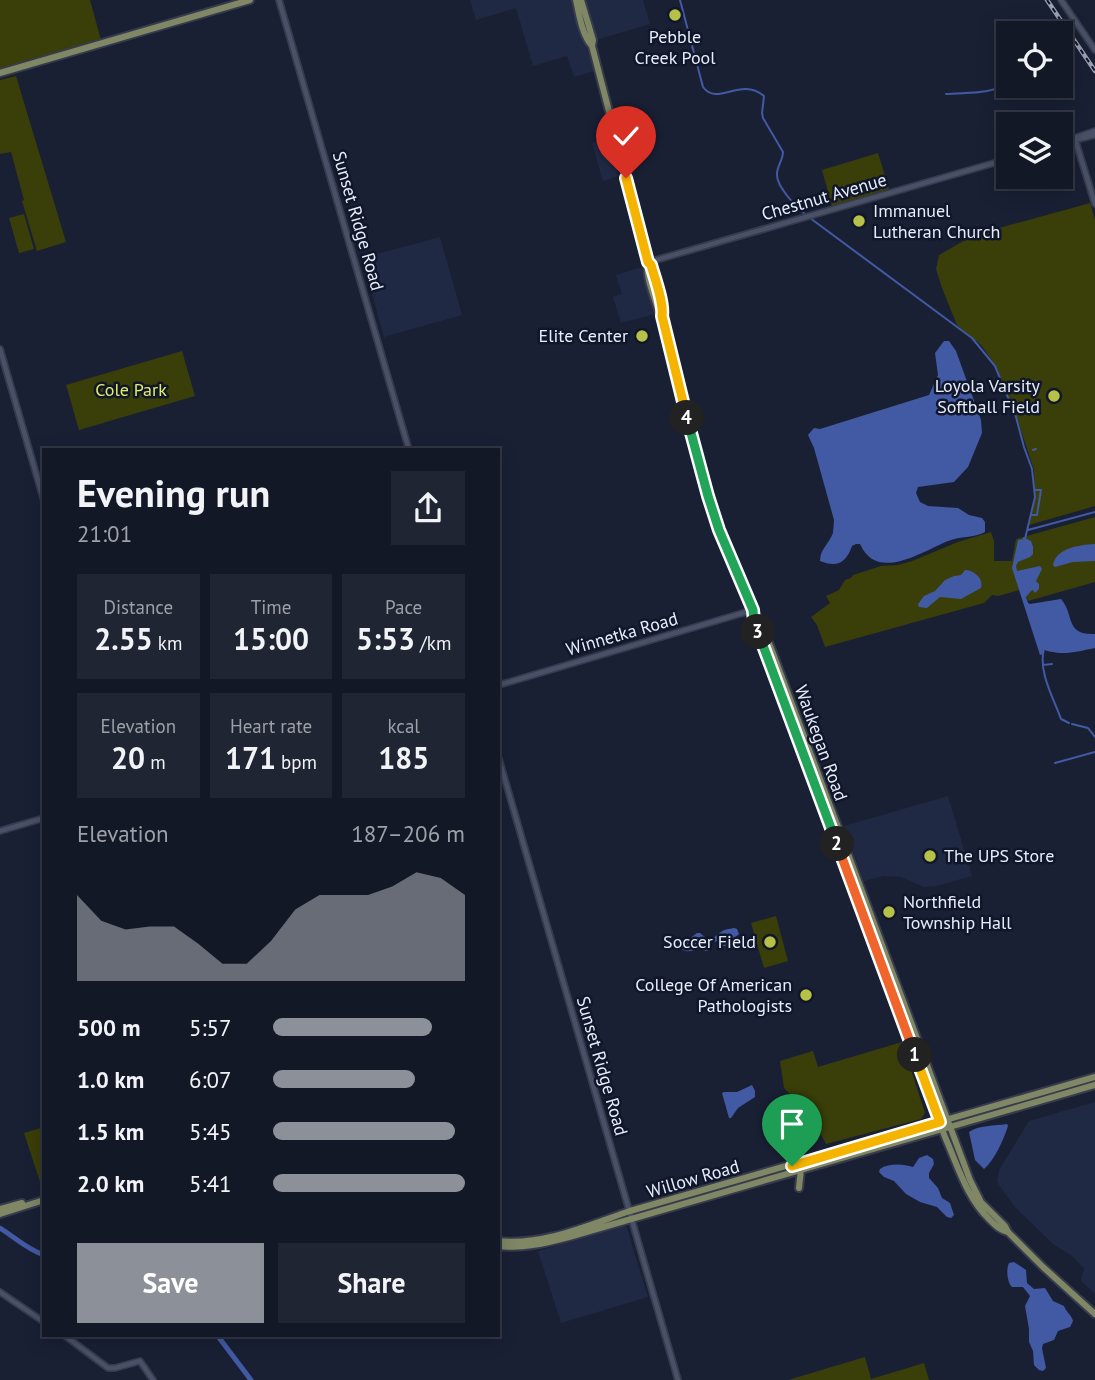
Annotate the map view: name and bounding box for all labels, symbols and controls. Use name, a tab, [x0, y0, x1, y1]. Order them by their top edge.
marker: Pebble Creek Pool	[667, 7, 683, 23]
map controls	[996, 21, 1073, 189]
button: locate	[996, 21, 1073, 98]
place label: Pebble Creek Pool	[634, 25, 716, 69]
pin	[596, 106, 656, 178]
button: layers	[996, 112, 1073, 189]
icon: check	[607, 117, 645, 155]
street label: Sunset Ridge Road	[328, 149, 389, 293]
street label: Chestnut Avenue	[759, 168, 889, 225]
place label: Immanuel Lutheran Church	[873, 199, 1000, 243]
marker: Immanuel Lutheran Church	[851, 213, 867, 229]
place label: Elite Center	[539, 324, 628, 347]
marker: Elite Center	[634, 328, 650, 344]
place label: Loyola Varsity Softball Field	[935, 374, 1041, 418]
park label: Cole Park	[95, 378, 167, 401]
marker: Loyola Varsity Softball Field	[1046, 388, 1062, 404]
pin: 4	[670, 400, 704, 436]
text: 4	[681, 405, 692, 429]
text: Evening run	[77, 468, 270, 517]
button: share	[391, 471, 465, 545]
text: 21:01	[77, 519, 132, 548]
text: Distance	[104, 595, 173, 619]
text: Time	[251, 595, 291, 619]
text: Pace	[385, 595, 422, 619]
street label: Winnetka Road	[563, 607, 680, 660]
pin: 3	[740, 614, 776, 650]
text: 2.55	[94, 619, 153, 658]
text: 15:00	[233, 619, 309, 658]
text: 5:53	[356, 619, 415, 658]
text: 3	[752, 619, 763, 643]
text: km	[153, 631, 182, 655]
text: /km	[415, 631, 451, 655]
street label: Waukegan Road	[790, 682, 853, 804]
text: Elevation	[100, 714, 176, 738]
text: Heart rate	[230, 714, 312, 738]
text: kcal	[387, 714, 420, 738]
text: 20	[111, 738, 145, 777]
text: 171	[225, 738, 276, 777]
text: 185	[378, 738, 429, 777]
text: m	[145, 750, 166, 774]
text: bpm	[276, 750, 317, 774]
text: Elevation	[77, 819, 169, 848]
text: 187–206 m	[351, 819, 465, 848]
pin: 2	[820, 826, 854, 862]
text: 2	[831, 831, 842, 855]
place label: The UPS Store	[944, 844, 1054, 867]
marker: The UPS Store	[922, 848, 938, 864]
place label: Northfield Township Hall	[903, 890, 1012, 934]
marker: Northfield Township Hall	[881, 904, 897, 920]
place label: Soccer Field	[663, 930, 756, 953]
marker: Soccer Field	[762, 934, 778, 950]
place label: College Of American Pathologists	[635, 973, 792, 1017]
marker: College Of American Pathologists	[798, 987, 814, 1003]
street label: Sunset Ridge Road	[572, 994, 633, 1138]
text: 500 m	[77, 1013, 140, 1042]
text: 5:57	[189, 1013, 232, 1042]
pin: 1	[898, 1038, 932, 1072]
text: 1	[909, 1042, 920, 1066]
text: 1.0 km	[77, 1065, 144, 1094]
text: 6:07	[189, 1065, 232, 1094]
pin	[762, 1094, 822, 1166]
icon: arrive	[773, 1105, 811, 1143]
text: 1.5 km	[77, 1117, 144, 1146]
text: 5:45	[189, 1117, 232, 1146]
street label: Willow Road	[644, 1154, 742, 1203]
text: 2.0 km	[77, 1169, 144, 1198]
text: 5:41	[189, 1169, 232, 1198]
button: Save	[77, 1243, 264, 1323]
button: Share	[278, 1243, 465, 1323]

